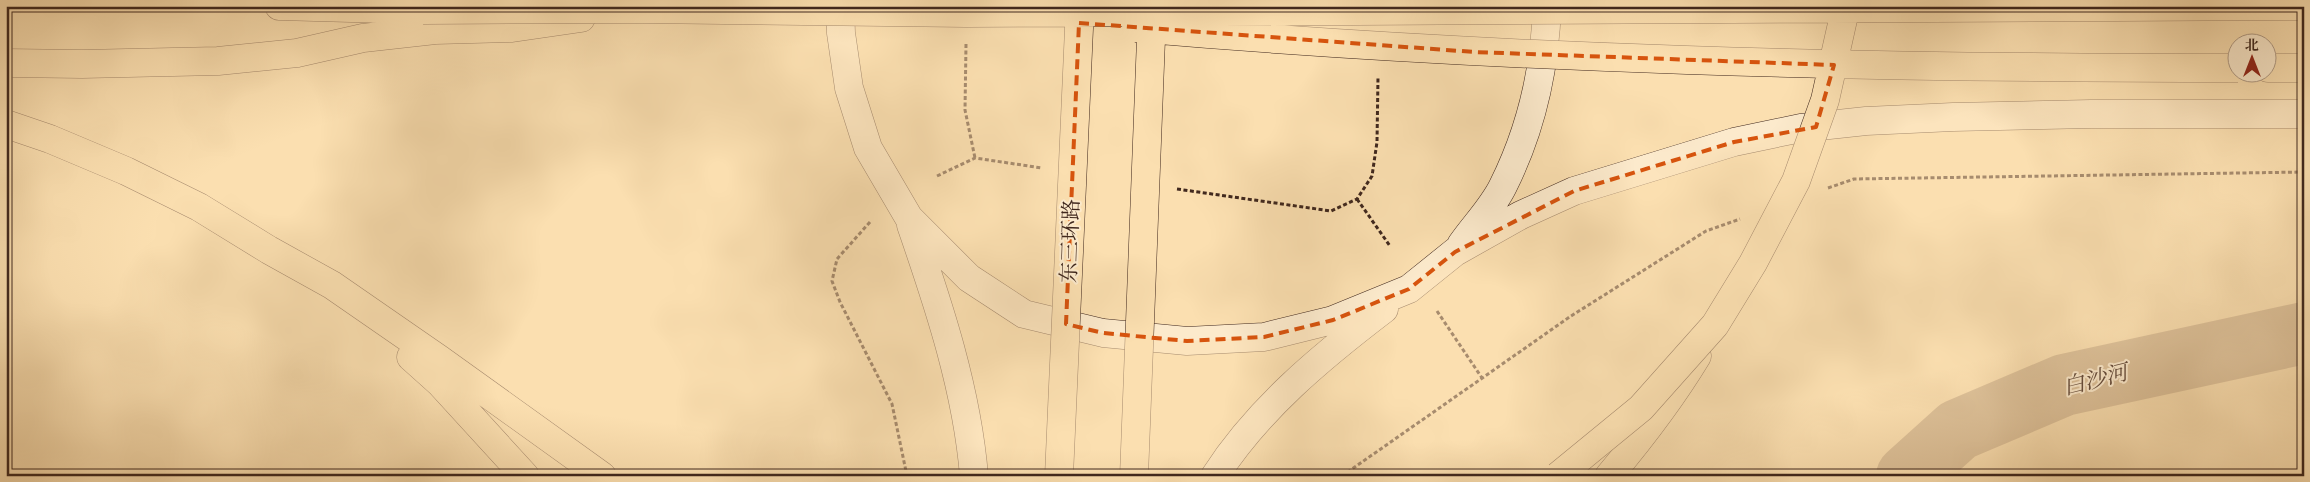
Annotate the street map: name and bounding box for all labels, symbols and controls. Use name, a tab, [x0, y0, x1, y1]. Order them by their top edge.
north arrow	[2228, 32, 2278, 82]
text: 北	[2245, 37, 2259, 57]
street label: 东三环路	[1056, 199, 1088, 284]
water label: 白沙河	[2060, 357, 2135, 405]

